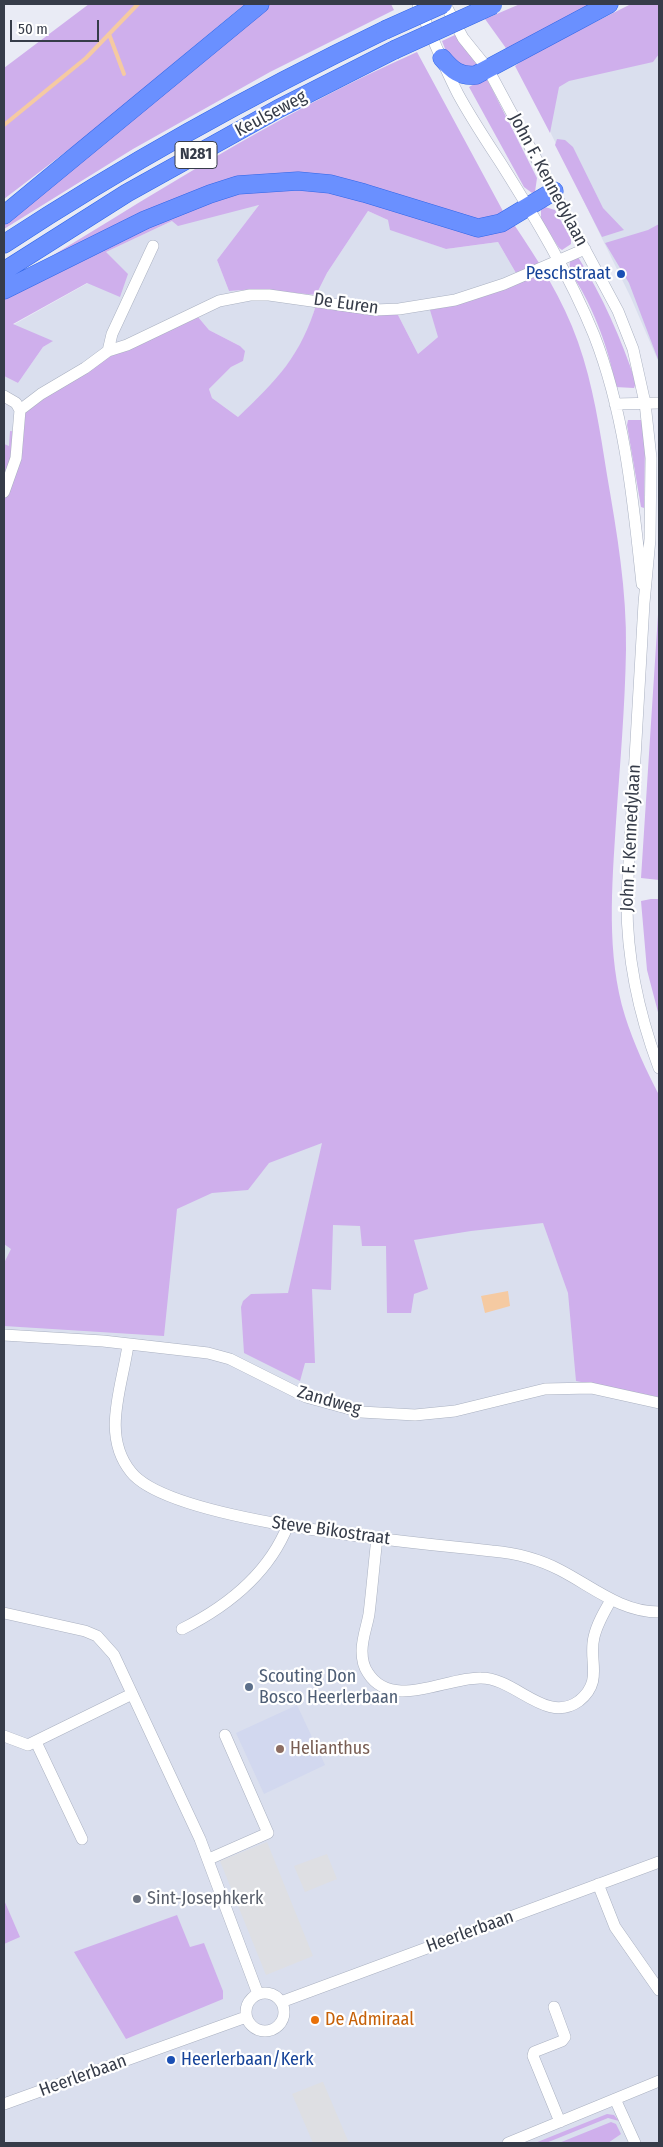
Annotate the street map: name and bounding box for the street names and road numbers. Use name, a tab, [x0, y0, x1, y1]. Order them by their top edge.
street label: Keulseweg	[231, 86, 311, 142]
street label: John F. Kennedylaan	[504, 110, 592, 250]
road number: N281	[175, 142, 217, 168]
street label: De Euren	[312, 289, 380, 319]
street label: John F. Kennedylaan	[616, 764, 646, 912]
street label: Zandweg	[295, 1382, 363, 1420]
street label: Steve Bikostraat	[270, 1512, 392, 1550]
street label: Heerlerbaan	[423, 1906, 517, 1958]
street label: Heerlerbaan	[36, 2050, 130, 2102]

